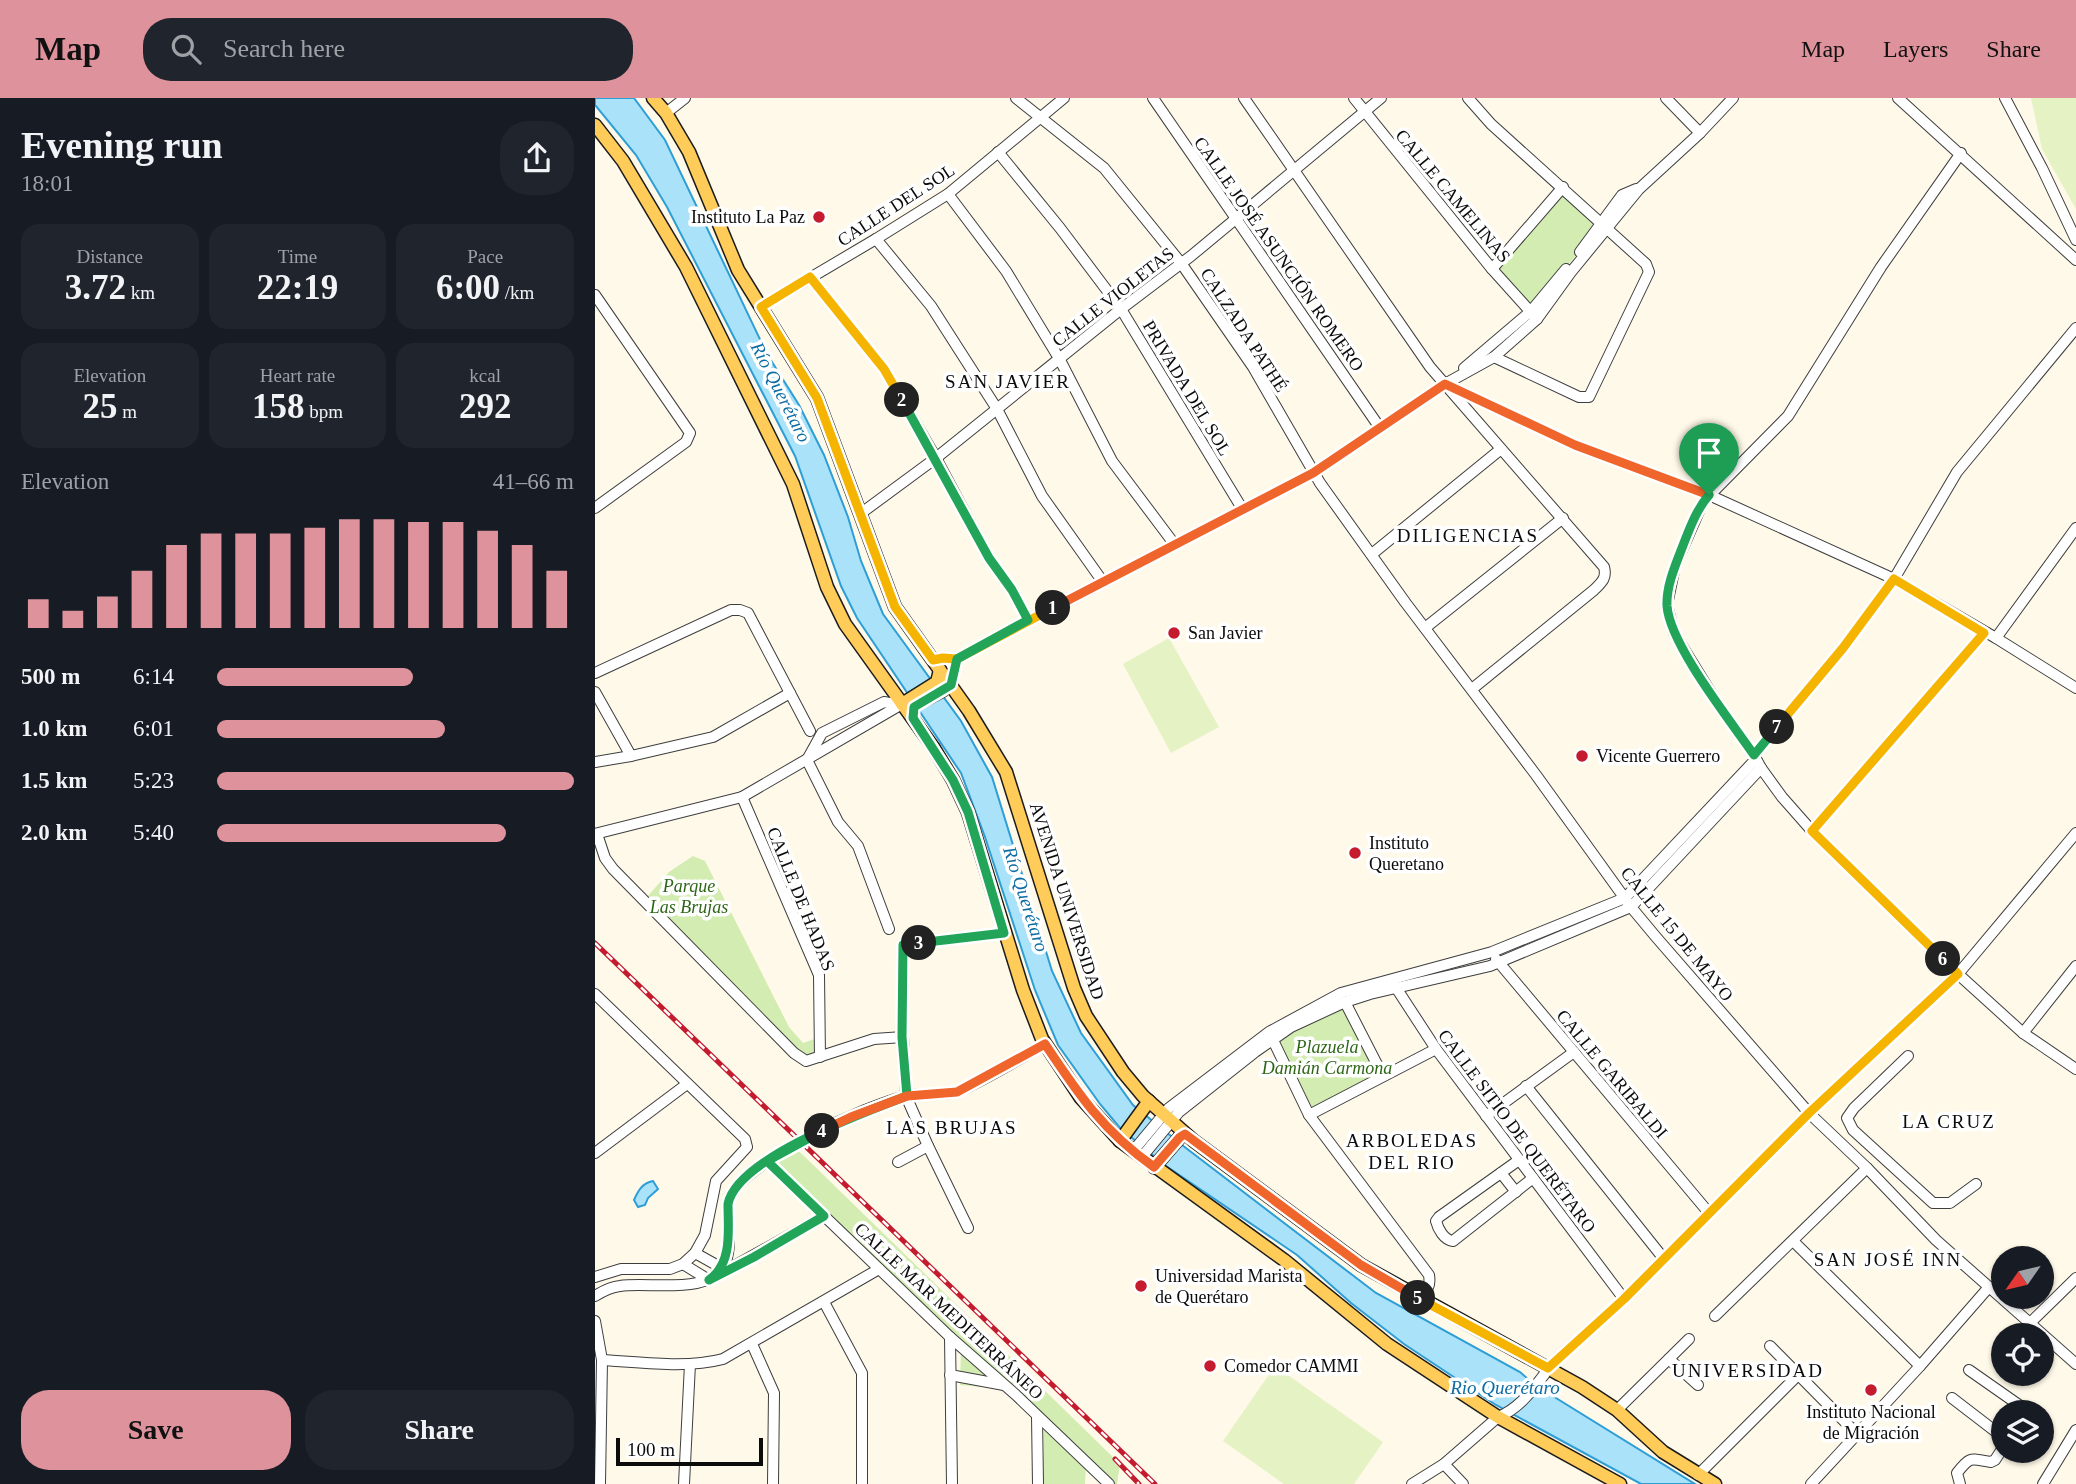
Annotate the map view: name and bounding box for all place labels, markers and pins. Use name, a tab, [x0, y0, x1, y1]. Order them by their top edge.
place label: Instituto La Paz	[691, 207, 805, 227]
marker: Instituto La Paz	[811, 209, 827, 225]
pin: 2	[885, 382, 919, 418]
pin	[1679, 423, 1739, 495]
pin: 1	[1035, 590, 1071, 626]
place label: San Javier	[1188, 623, 1262, 643]
marker: San Javier	[1166, 625, 1182, 641]
pin: 7	[1759, 710, 1795, 744]
place label: Vicente Guerrero	[1596, 746, 1720, 766]
marker: Vicente Guerrero	[1574, 748, 1590, 764]
place label: Instituto Queretano	[1369, 833, 1444, 874]
marker: Instituto Queretano	[1347, 845, 1363, 861]
pin: 3	[901, 926, 937, 960]
pin: 6	[1925, 942, 1961, 976]
pin: 4	[805, 1114, 839, 1148]
place label: Universidad Marista de Querétaro	[1155, 1266, 1302, 1307]
marker: Universidad Marista de Querétaro	[1133, 1278, 1149, 1294]
pin: 5	[1401, 1280, 1435, 1316]
place label: Comedor CAMMI	[1224, 1356, 1359, 1376]
marker: Comedor CAMMI	[1202, 1358, 1218, 1374]
marker: Instituto Nacional de Migración	[1863, 1382, 1879, 1398]
place label: Instituto Nacional de Migración	[1806, 1402, 1936, 1443]

